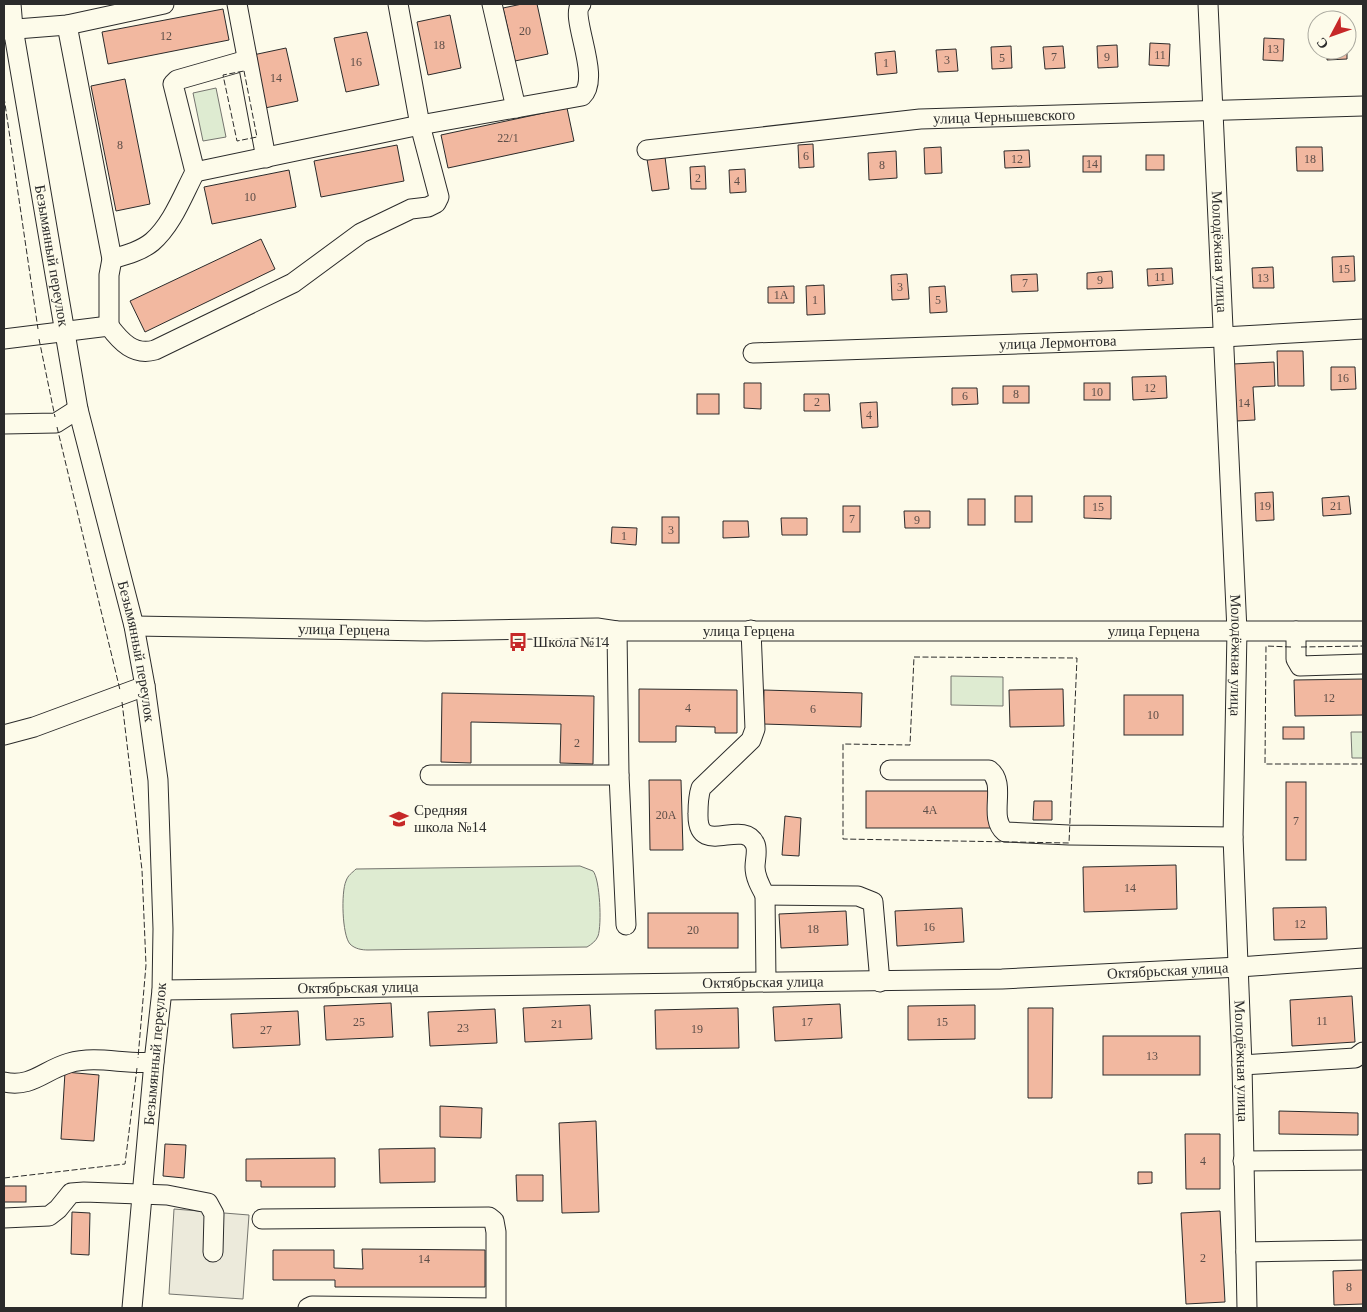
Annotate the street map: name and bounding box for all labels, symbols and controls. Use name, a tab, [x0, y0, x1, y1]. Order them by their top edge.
north arrow	[1307, 10, 1357, 60]
house number: 20	[519, 24, 531, 38]
house number: 12	[160, 29, 172, 43]
text: С	[1314, 34, 1332, 52]
house number: 18	[433, 38, 445, 52]
house number: 13	[1267, 42, 1279, 56]
house number: 11	[1154, 48, 1166, 62]
house number: 7	[1051, 50, 1057, 64]
house number: 9	[1104, 50, 1110, 64]
house number: 5	[999, 51, 1005, 65]
house number: 3	[944, 53, 950, 67]
house number: 16	[350, 55, 362, 69]
house number: 1	[883, 56, 889, 70]
house number: 14	[270, 71, 282, 85]
street label: улица Чернышевского	[933, 106, 1075, 127]
house number: 22/1	[497, 131, 519, 145]
house number: 8	[117, 138, 123, 152]
house number: 6	[803, 149, 809, 163]
house number: 12	[1011, 152, 1023, 166]
house number: 18	[1304, 152, 1316, 166]
house number: 14	[1086, 157, 1098, 171]
house number: 8	[879, 158, 885, 172]
house number: 2	[695, 171, 701, 185]
house number: 4	[734, 174, 740, 188]
street label: Безымянный переулок	[32, 184, 72, 328]
house number: 10	[244, 190, 256, 204]
street label: Молодёжная улица	[1209, 190, 1230, 313]
house number: 15	[1338, 262, 1350, 276]
house number: 11	[1154, 270, 1166, 284]
house number: 13	[1257, 271, 1269, 285]
house number: 9	[1097, 273, 1103, 287]
house number: 7	[1022, 276, 1028, 290]
house number: 3	[897, 280, 903, 294]
house number: 1А	[774, 288, 789, 302]
house number: 1	[812, 293, 818, 307]
house number: 5	[935, 293, 941, 307]
street label: улица Лермонтова	[999, 333, 1117, 353]
house number: 16	[1337, 371, 1349, 385]
house number: 12	[1144, 381, 1156, 395]
house number: 10	[1091, 385, 1103, 399]
house number: 8	[1013, 387, 1019, 401]
house number: 6	[962, 389, 968, 403]
house number: 2	[814, 395, 820, 409]
house number: 14	[1238, 396, 1250, 410]
house number: 4	[866, 408, 872, 422]
house number: 19	[1259, 499, 1271, 513]
house number: 21	[1330, 499, 1342, 513]
house number: 15	[1092, 500, 1104, 514]
house number: 7	[849, 512, 855, 526]
house number: 9	[914, 513, 920, 527]
house number: 3	[668, 523, 674, 537]
house number: 1	[621, 529, 627, 543]
street label: Безымянный переулок	[115, 579, 158, 723]
street label: Молодёжная улица	[1227, 594, 1245, 717]
street label: улица Герцена	[298, 621, 390, 638]
street label: улица Герцена	[703, 623, 795, 639]
street label: улица Герцена	[1108, 623, 1200, 639]
bus stop icon: Школа №14	[507, 631, 529, 653]
place label: Школа №14	[533, 634, 610, 650]
house number: 12	[1323, 691, 1335, 705]
house number: 4	[685, 701, 691, 715]
house number: 6	[810, 702, 816, 716]
house number: 10	[1147, 708, 1159, 722]
house number: 2	[574, 736, 580, 750]
place label: Средняя школа №14	[414, 802, 487, 835]
house number: 4А	[923, 803, 938, 817]
school or university icon: Средняя школа №14	[388, 808, 410, 830]
house number: 20А	[656, 808, 677, 822]
house number: 7	[1293, 814, 1299, 828]
house number: 14	[1124, 881, 1136, 895]
house number: 12	[1294, 917, 1306, 931]
house number: 16	[923, 920, 935, 934]
house number: 18	[807, 922, 819, 936]
house number: 20	[687, 923, 699, 937]
street label: Октябрьская улица	[1107, 960, 1229, 982]
street label: Октябрьская улица	[702, 973, 824, 991]
street label: Октябрьская улица	[297, 979, 419, 996]
street label: Безымянный переулок	[141, 981, 169, 1126]
street label: Молодёжная улица	[1231, 1000, 1251, 1123]
house number: 11	[1316, 1014, 1328, 1028]
house number: 25	[353, 1015, 365, 1029]
house number: 17	[801, 1015, 813, 1029]
house number: 15	[936, 1015, 948, 1029]
house number: 21	[551, 1017, 563, 1031]
house number: 23	[457, 1021, 469, 1035]
house number: 19	[691, 1022, 703, 1036]
house number: 27	[260, 1023, 272, 1037]
house number: 13	[1146, 1049, 1158, 1063]
house number: 4	[1200, 1154, 1206, 1168]
house number: 2	[1200, 1251, 1206, 1265]
house number: 14	[418, 1252, 430, 1266]
house number: 8	[1346, 1280, 1352, 1294]

